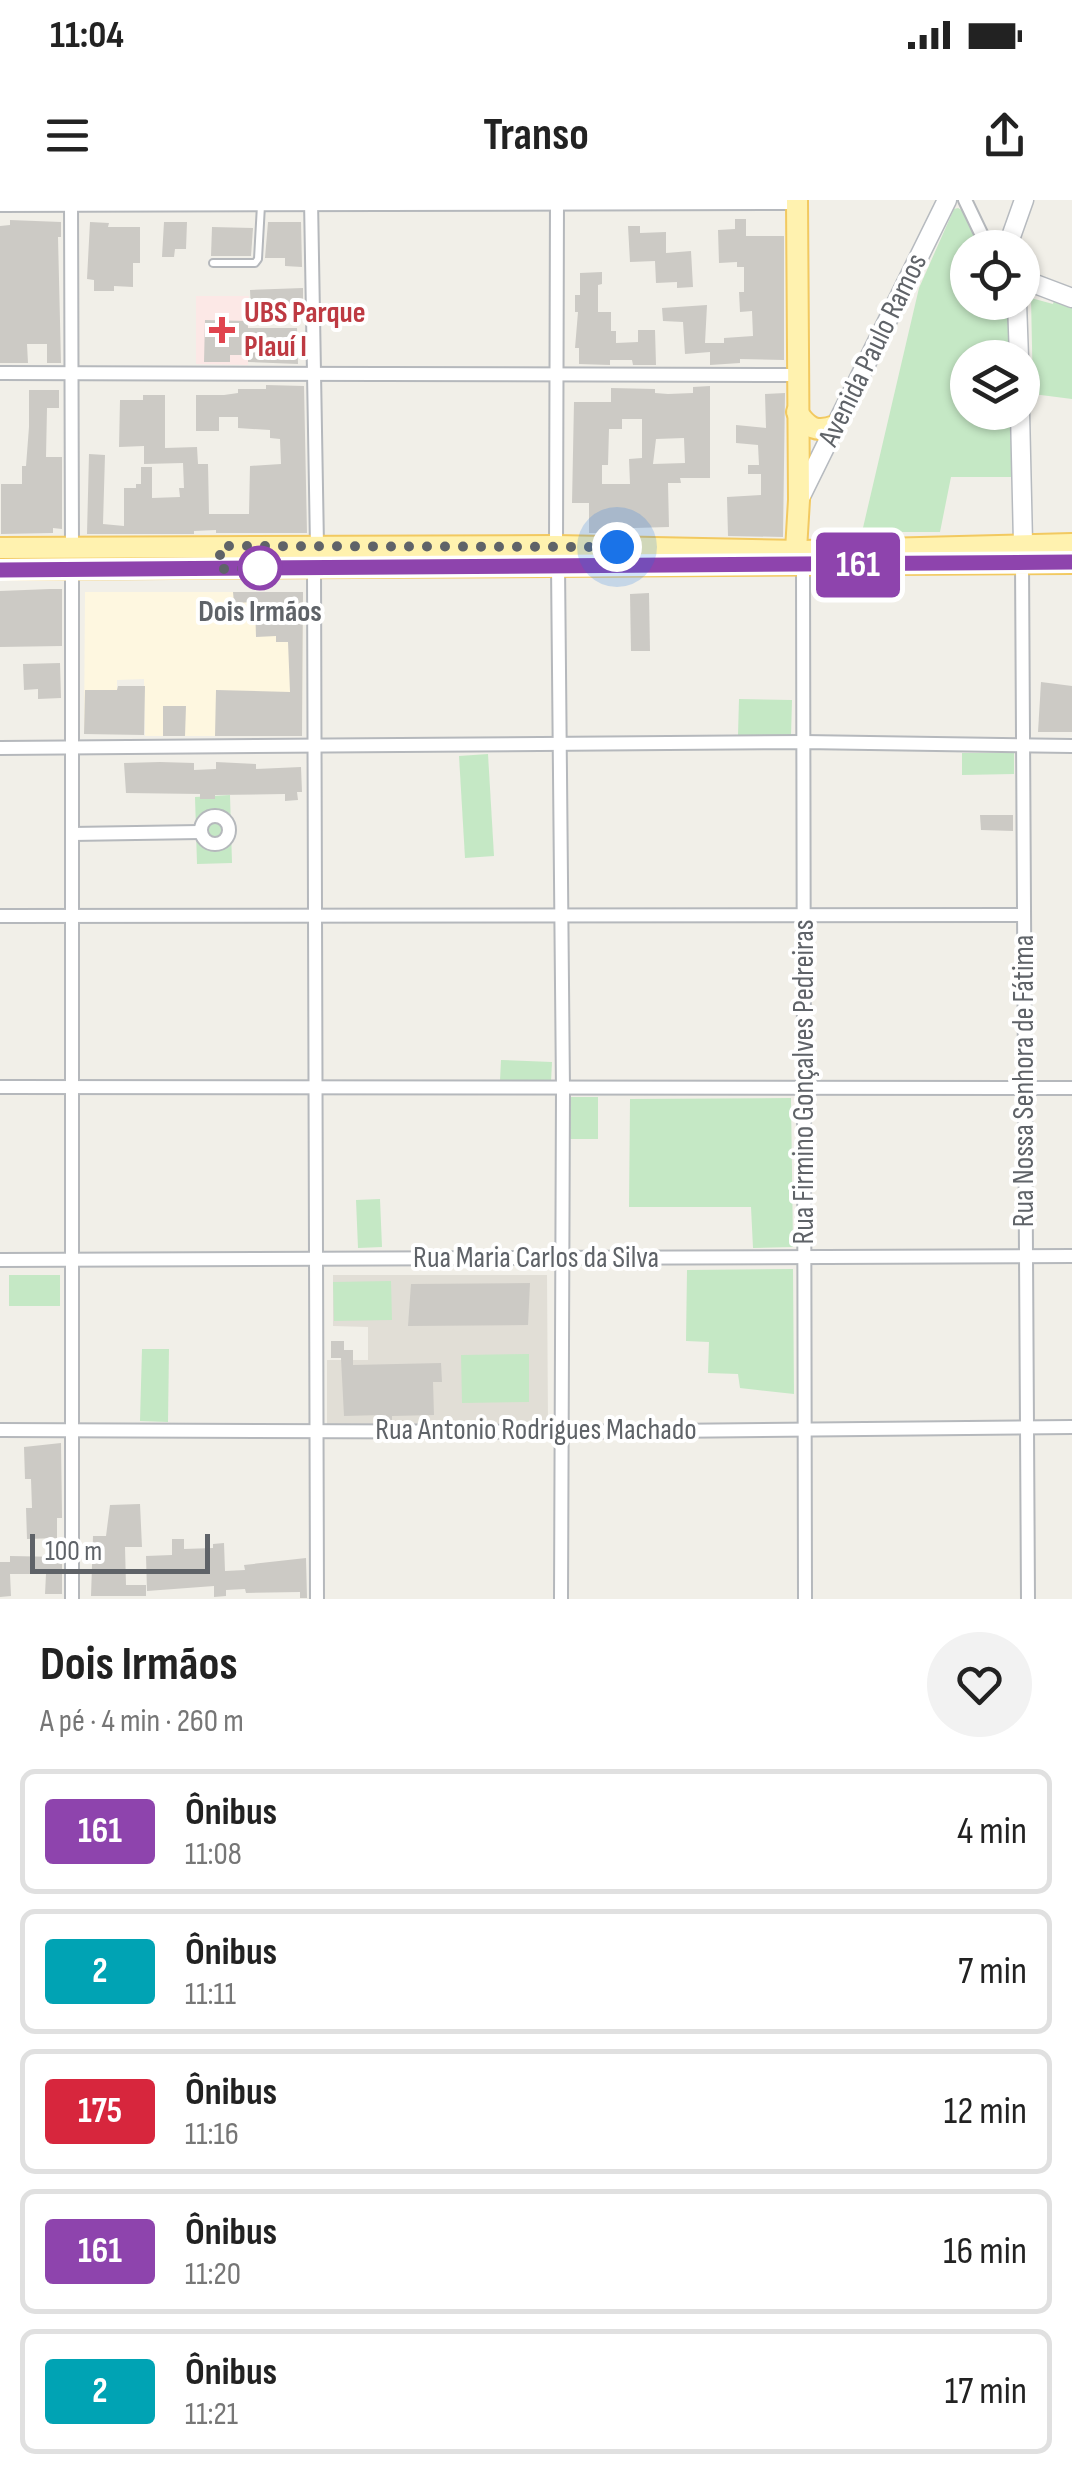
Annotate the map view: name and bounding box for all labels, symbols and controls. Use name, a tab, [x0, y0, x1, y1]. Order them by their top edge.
text: 11:04	[50, 13, 124, 58]
icon: menu	[40, 108, 95, 163]
text: Transo	[483, 108, 589, 163]
icon: share	[977, 108, 1032, 163]
map controls	[950, 230, 1040, 430]
button: locate	[950, 230, 1040, 320]
street label: Avenida Paulo Ramos	[810, 248, 935, 453]
place label: UBS Parque PIauí I	[244, 295, 366, 365]
marker: UBS Parque PIauí I	[209, 317, 235, 343]
button: layers	[950, 340, 1040, 430]
your location	[592, 522, 642, 572]
line badge: 161	[800, 532, 916, 598]
text: 161	[836, 544, 880, 587]
marker: Dois Irmãos	[239, 547, 281, 589]
place label: Dois Irmãos	[198, 594, 322, 630]
street label: Rua Firmino Gonçalves Pedreiras	[786, 919, 822, 1245]
street label: Rua Nossa Senhora de Fátima	[1006, 935, 1042, 1227]
street label: Rua Maria Carlos da Silva	[413, 1240, 659, 1276]
street label: Rua Antonio Rodrigues Machado	[375, 1412, 697, 1448]
scale bar	[30, 1529, 210, 1574]
text: 100 m	[45, 1535, 102, 1568]
button: heart	[927, 1632, 1032, 1737]
text: Dois Irmãos	[40, 1636, 238, 1693]
text: A pé · 4 min · 260 m	[40, 1702, 244, 1741]
text: Ônibus	[185, 1790, 277, 1835]
text: 4 min	[957, 1809, 1027, 1854]
text: 161	[78, 1810, 122, 1853]
text: 11:08	[185, 1835, 242, 1874]
text: Ônibus	[185, 1930, 277, 1975]
text: 7 min	[958, 1949, 1027, 1994]
text: 2	[92, 1950, 108, 1993]
text: 11:11	[185, 1975, 236, 2014]
text: Ônibus	[185, 2070, 277, 2115]
text: 12 min	[944, 2089, 1027, 2134]
text: 175	[78, 2090, 122, 2133]
text: 11:16	[185, 2115, 239, 2154]
text: Ônibus	[185, 2210, 277, 2255]
text: 16 min	[943, 2229, 1027, 2274]
text: 161	[78, 2230, 122, 2273]
text: 11:20	[185, 2255, 241, 2294]
text: Ônibus	[185, 2350, 277, 2395]
text: 17 min	[945, 2369, 1027, 2414]
text: 2	[92, 2370, 108, 2413]
text: 11:21	[185, 2395, 238, 2434]

